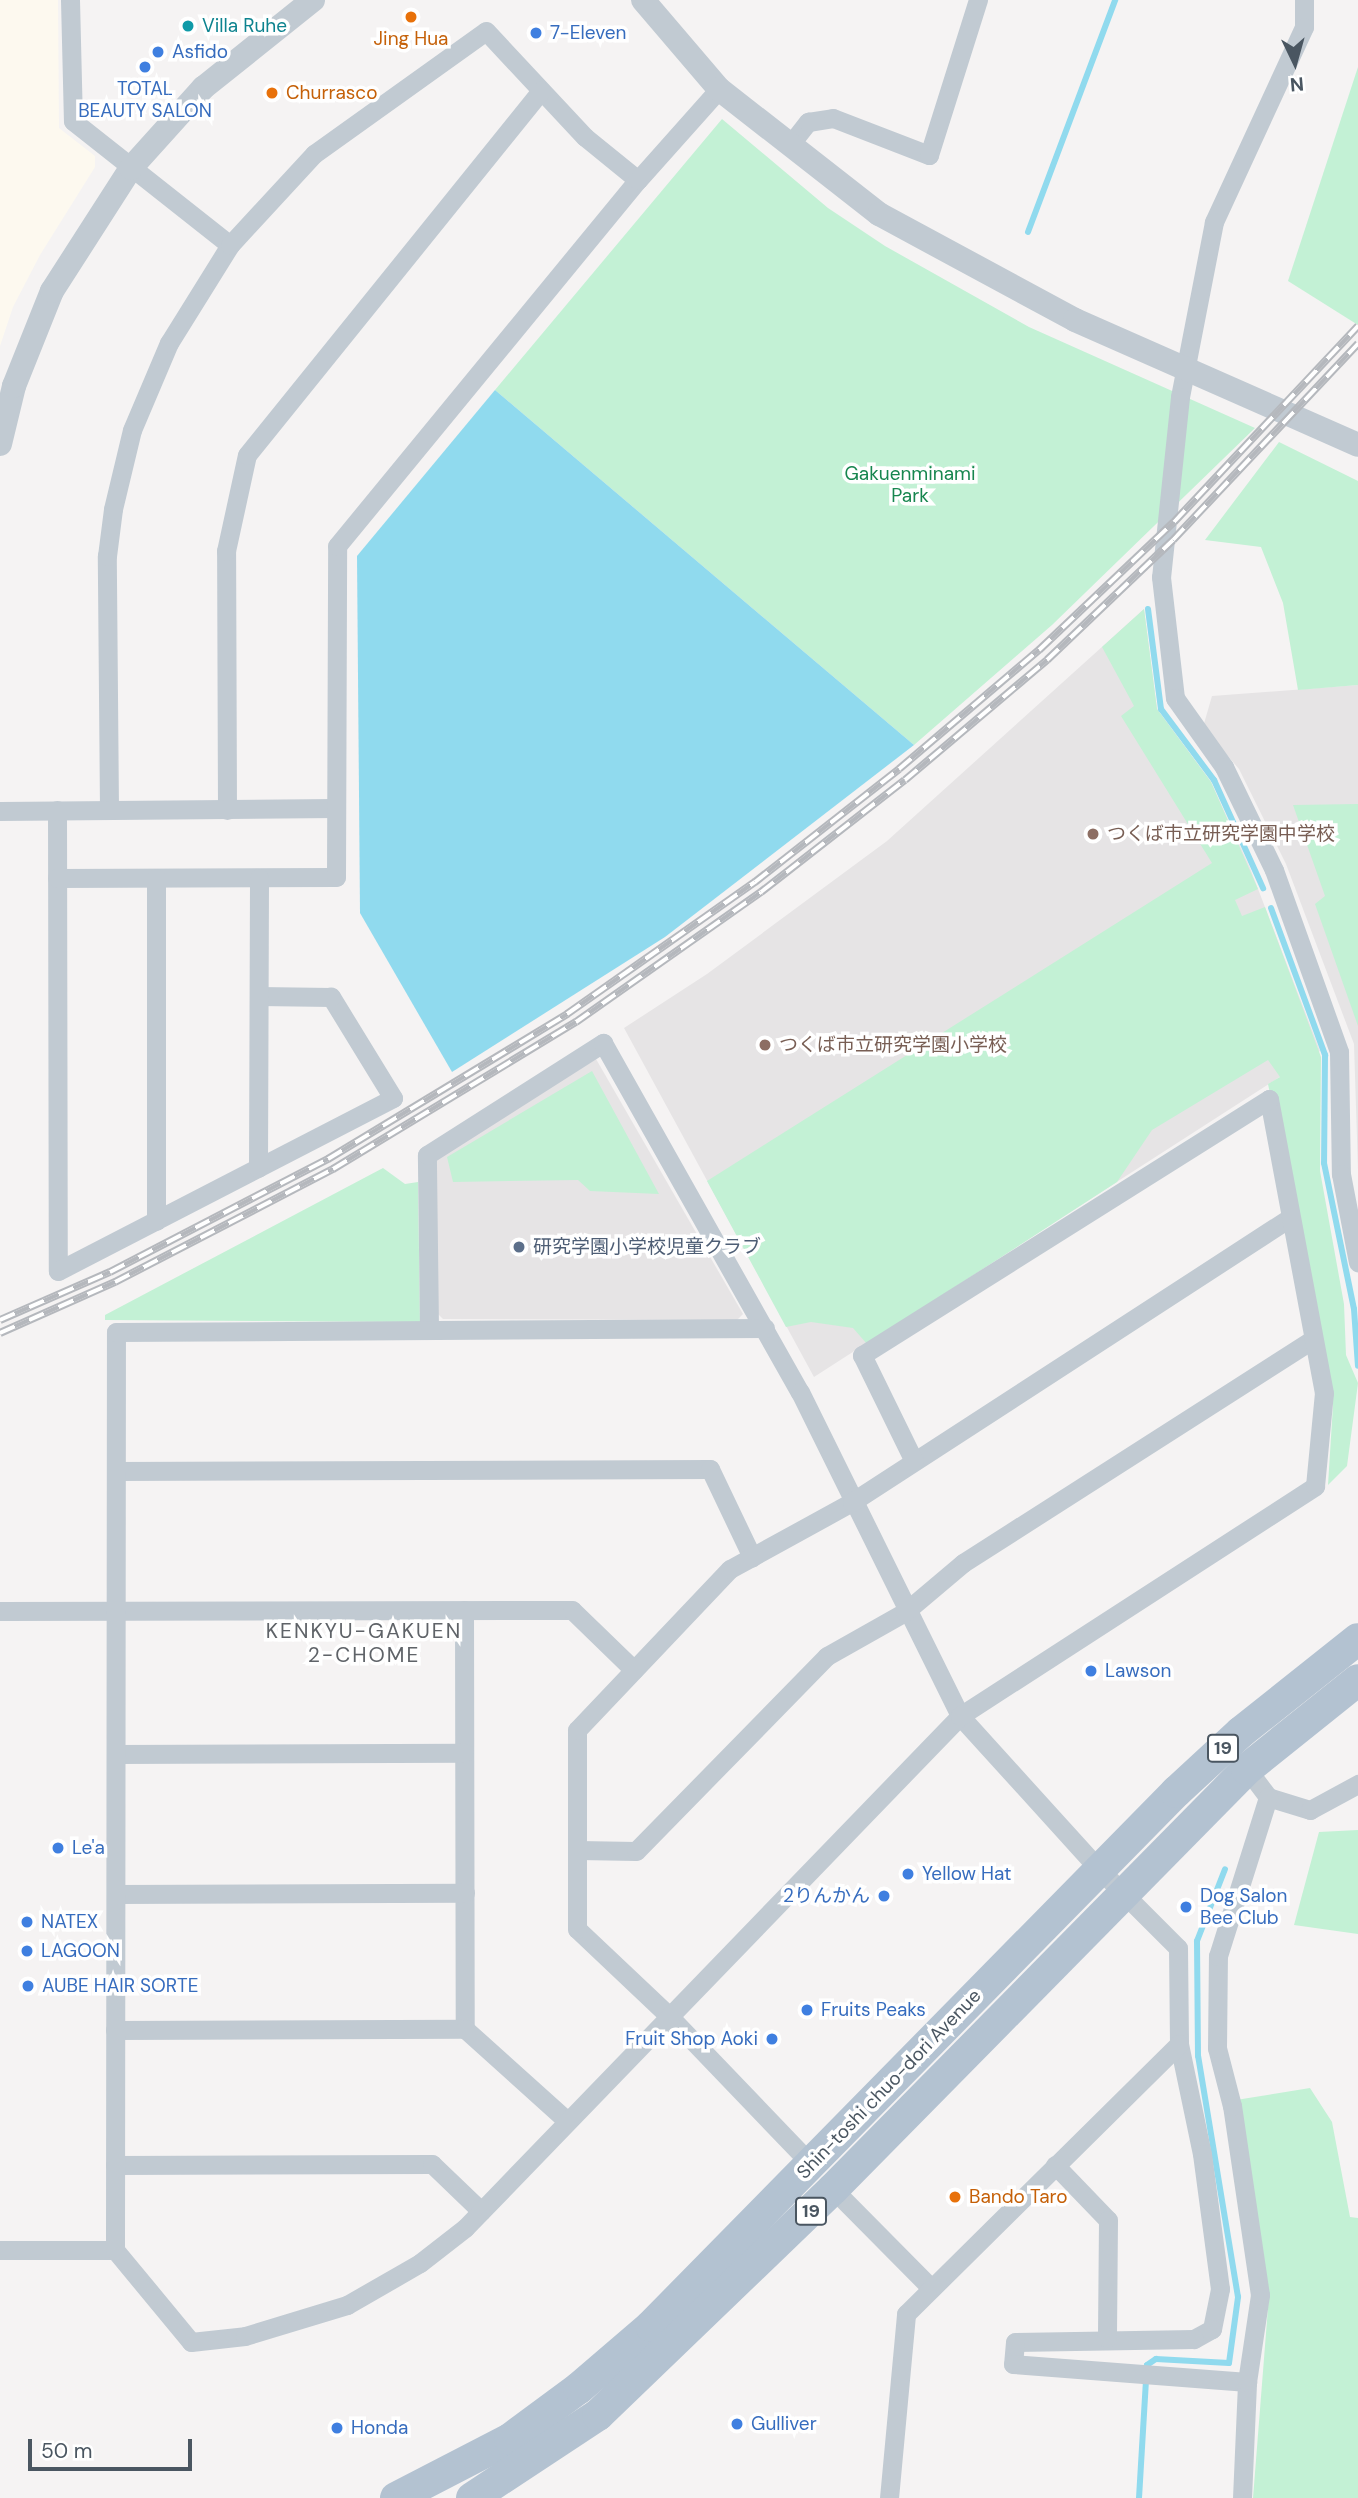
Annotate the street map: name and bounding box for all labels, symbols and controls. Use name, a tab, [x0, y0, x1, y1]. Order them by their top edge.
marker: Jing Hua	[403, 9, 419, 25]
place label: Villa Ruhe	[202, 15, 287, 37]
marker: Villa Ruhe	[180, 18, 196, 34]
place label: 7-Eleven	[550, 22, 626, 44]
marker: 7-Eleven	[528, 25, 544, 41]
place label: Jing Hua	[374, 28, 448, 50]
north arrow	[1260, 28, 1330, 98]
place label: Asfido	[172, 41, 228, 63]
marker: Asfido	[150, 44, 166, 60]
marker: TOTAL BEAUTY SALON	[137, 59, 153, 75]
text: N	[1289, 71, 1305, 97]
place label: TOTAL BEAUTY SALON	[78, 78, 212, 122]
place label: Churrasco	[286, 82, 378, 104]
marker: Churrasco	[264, 85, 280, 101]
park label: Gakuenminami Park	[844, 463, 976, 507]
place label: つくば市立研究学園中学校	[1107, 823, 1335, 845]
marker: つくば市立研究学園中学校	[1085, 826, 1101, 842]
place label: つくば市立研究学園小学校	[779, 1034, 1007, 1056]
marker: つくば市立研究学園小学校	[757, 1037, 773, 1053]
place label: 研究学園小学校児童クラブ	[533, 1236, 761, 1258]
marker: 研究学園小学校児童クラブ	[511, 1239, 527, 1255]
district label: KENKYU-GAKUEN 2-CHOME	[267, 1618, 461, 1668]
place label: Lawson	[1105, 1660, 1171, 1682]
marker: Lawson	[1083, 1663, 1099, 1679]
road number: 19	[1206, 1734, 1240, 1763]
place label: Le'a	[72, 1837, 105, 1859]
marker: Le'a	[50, 1840, 66, 1856]
place label: Yellow Hat	[922, 1863, 1012, 1885]
marker: Yellow Hat	[900, 1866, 916, 1882]
place label: 2りんかん	[783, 1885, 870, 1907]
place label: Dog Salon Bee Club	[1200, 1885, 1287, 1929]
marker: 2りんかん	[876, 1888, 892, 1904]
marker: Dog Salon Bee Club	[1178, 1899, 1194, 1915]
place label: NATEX	[41, 1911, 98, 1933]
marker: NATEX	[19, 1914, 35, 1930]
place label: LAGOON	[41, 1940, 120, 1962]
marker: LAGOON	[19, 1943, 35, 1959]
place label: AUBE HAIR SORTE	[42, 1975, 198, 1997]
marker: AUBE HAIR SORTE	[20, 1978, 36, 1994]
street label: Shin-toshi chuo-dori Avenue	[792, 1984, 986, 2184]
place label: Fruits Peaks	[821, 1999, 926, 2021]
marker: Fruits Peaks	[799, 2002, 815, 2018]
place label: Fruit Shop Aoki	[625, 2028, 758, 2050]
marker: Fruit Shop Aoki	[764, 2031, 780, 2047]
place label: Bando Taro	[969, 2186, 1067, 2208]
marker: Bando Taro	[947, 2189, 963, 2205]
road number: 19	[794, 2196, 828, 2225]
place label: Gulliver	[751, 2413, 817, 2435]
marker: Gulliver	[729, 2416, 745, 2432]
place label: Honda	[351, 2417, 408, 2439]
marker: Honda	[329, 2420, 345, 2436]
scale bar	[32, 2424, 196, 2468]
text: 50 m	[41, 2437, 92, 2465]

